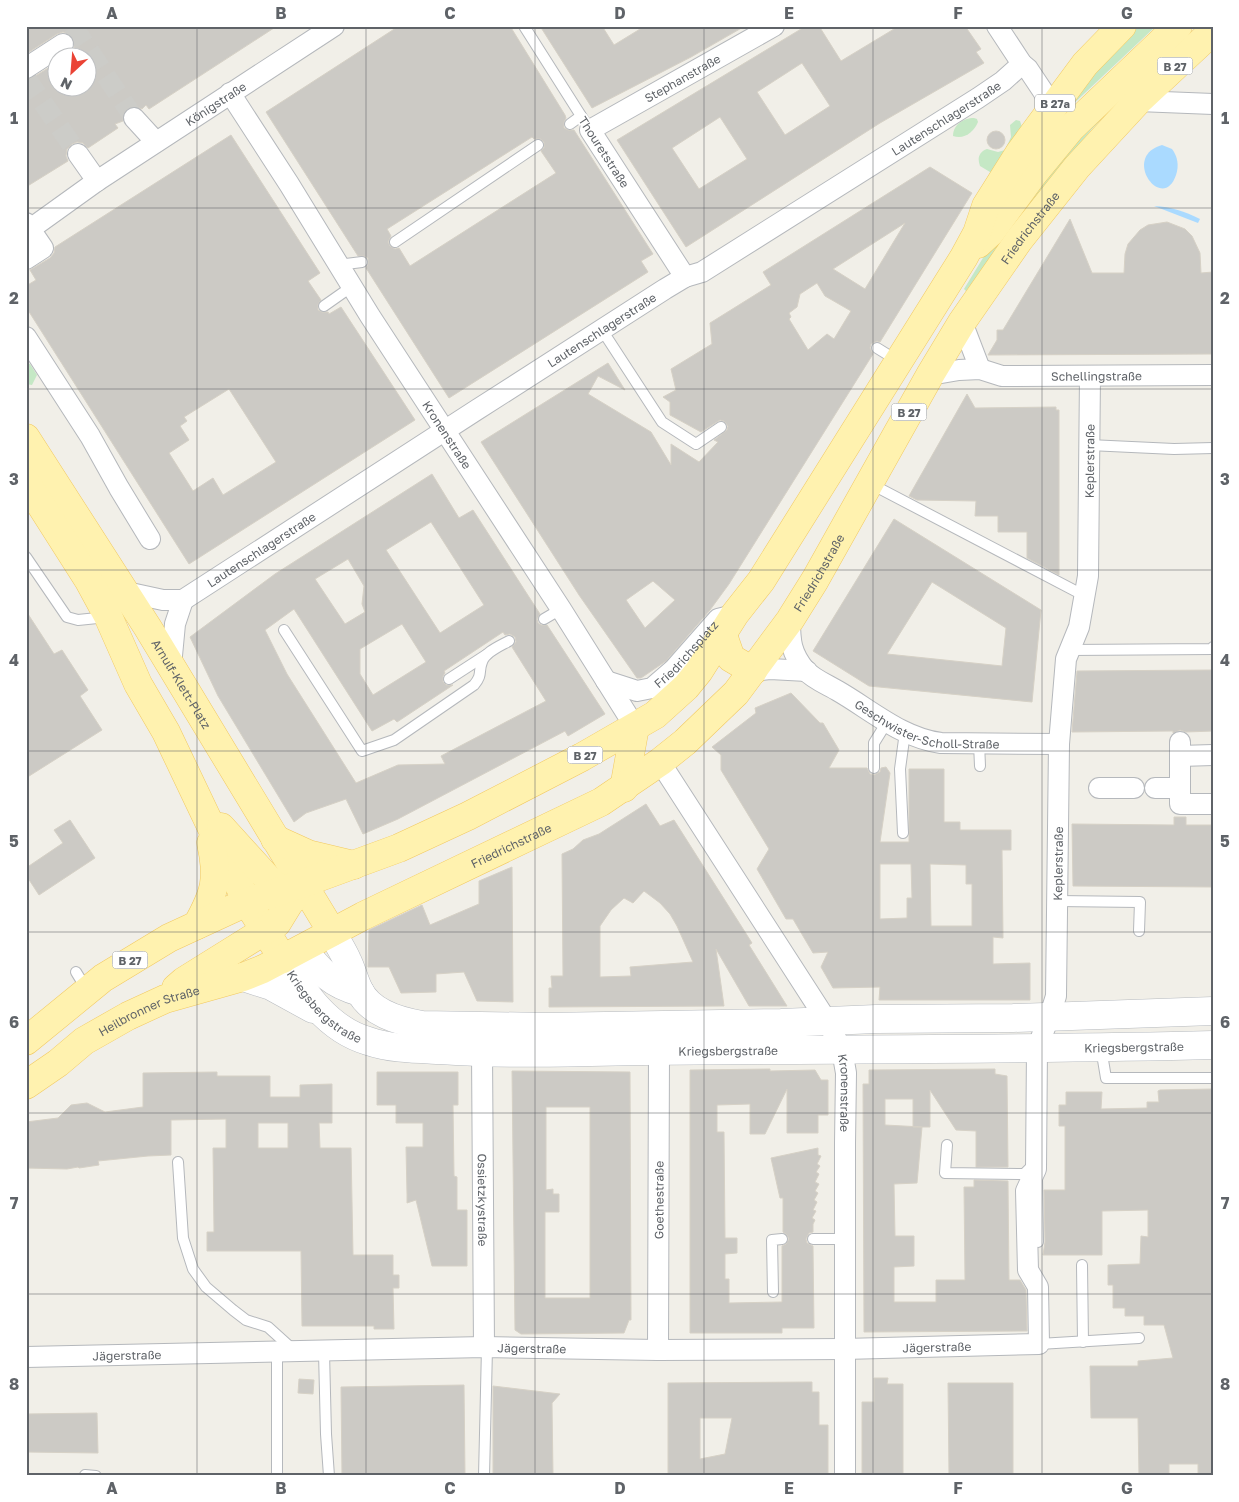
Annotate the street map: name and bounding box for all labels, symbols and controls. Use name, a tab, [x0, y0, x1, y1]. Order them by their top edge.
text: A	[106, 3, 118, 23]
text: B	[275, 3, 287, 23]
text: C	[444, 3, 456, 23]
text: D	[614, 3, 626, 23]
text: E	[784, 3, 794, 23]
text: F	[953, 3, 963, 23]
text: G	[1121, 3, 1133, 23]
north arrow	[48, 48, 98, 98]
street label: Stephanstraße	[642, 50, 723, 105]
road number: B 27	[1158, 58, 1192, 74]
text: N	[58, 74, 75, 94]
street label: Lautenschlagerstraße	[888, 77, 1003, 158]
street label: Königstraße	[182, 78, 249, 129]
road number: B 27a	[1035, 95, 1075, 112]
text: 1	[10, 108, 18, 128]
text: 1	[1221, 108, 1229, 128]
street label: Thouretstraße	[575, 114, 633, 191]
street label: Friedrichstraße	[997, 188, 1062, 267]
text: 2	[9, 288, 19, 308]
text: 2	[1220, 288, 1230, 308]
street label: Lautenschlagerstraße	[544, 289, 659, 370]
street label: Schellingstraße	[1051, 368, 1142, 383]
street label: Kronenstraße	[420, 398, 475, 472]
road number: B 27	[892, 404, 926, 421]
street label: Keplerstraße	[1081, 424, 1097, 498]
text: 3	[9, 469, 19, 489]
text: 3	[1220, 469, 1230, 489]
street label: Lautenschlagerstraße	[204, 509, 318, 590]
street label: Friedrichstraße	[790, 531, 847, 614]
street label: Friedrichsplatz	[651, 617, 721, 691]
street label: Arnulf-Klett-Platz	[149, 636, 215, 731]
text: 4	[9, 650, 19, 670]
text: 4	[1220, 650, 1230, 670]
street label: Geschwister-Scholl-Straße	[852, 696, 1000, 751]
road number: B 27	[568, 746, 602, 764]
street label: Friedrichstraße	[468, 819, 554, 871]
street label: Keplerstraße	[1050, 826, 1066, 901]
text: 5	[9, 831, 19, 851]
text: 5	[1220, 831, 1230, 851]
road number: B 27	[112, 952, 148, 968]
street label: Kriegsbergstraße	[284, 967, 364, 1046]
street label: Heilbronner Straße	[95, 982, 201, 1039]
text: 6	[9, 1012, 19, 1032]
text: 6	[1220, 1012, 1230, 1032]
street label: Kriegsbergstraße	[1084, 1038, 1184, 1055]
street label: Kriegsbergstraße	[678, 1042, 778, 1058]
street label: Kronenstraße	[835, 1053, 854, 1132]
street label: Ossietzkystraße	[475, 1153, 491, 1247]
street label: Goethestraße	[651, 1161, 666, 1239]
text: 7	[10, 1193, 19, 1213]
text: 7	[1221, 1193, 1230, 1213]
street label: Jägerstraße	[902, 1338, 972, 1355]
street label: Jägerstraße	[497, 1340, 567, 1356]
street label: Jägerstraße	[92, 1347, 162, 1363]
text: 8	[9, 1374, 19, 1394]
text: 8	[1220, 1374, 1230, 1394]
text: A	[106, 1478, 118, 1498]
text: B	[275, 1478, 287, 1498]
text: C	[444, 1478, 456, 1498]
text: D	[614, 1478, 626, 1498]
text: E	[784, 1478, 794, 1498]
text: F	[953, 1478, 963, 1498]
text: G	[1121, 1478, 1133, 1498]

